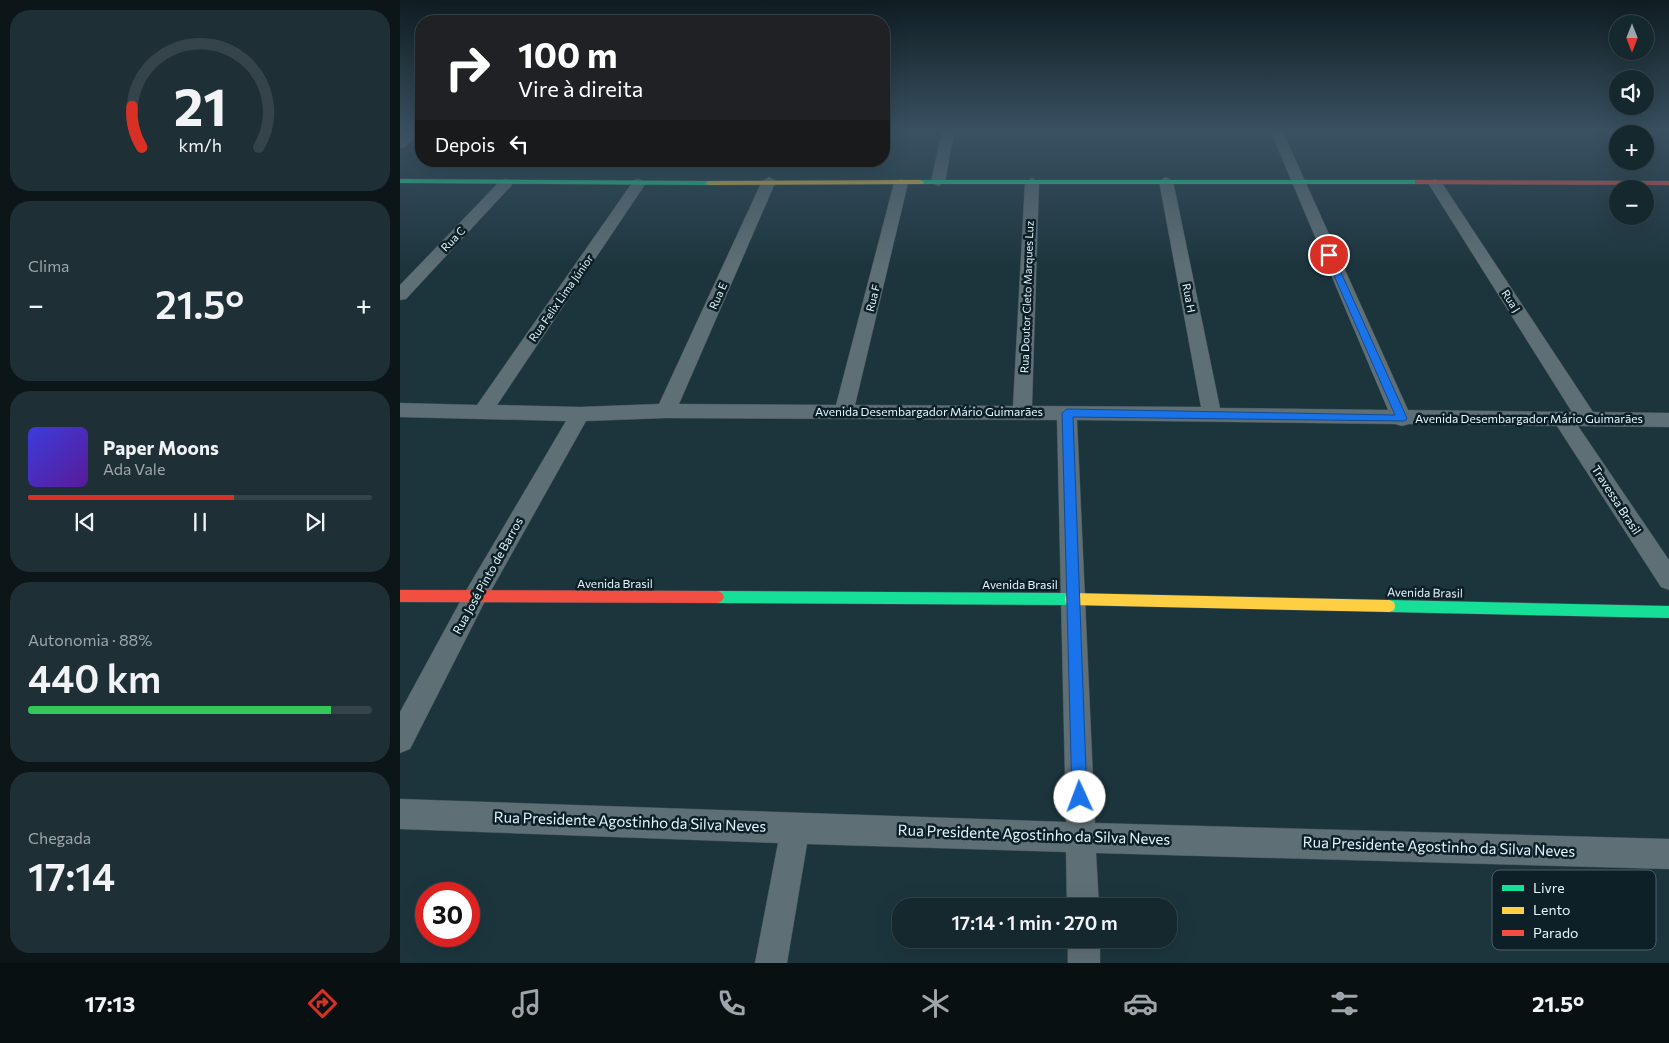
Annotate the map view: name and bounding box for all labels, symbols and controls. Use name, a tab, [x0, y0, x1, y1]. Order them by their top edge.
north arrow	[1609, 15, 1654, 60]
map controls	[1609, 15, 1654, 225]
text: 100 m	[518, 32, 618, 75]
icon: right	[435, 35, 500, 100]
button: sound	[1609, 70, 1654, 115]
text: 21	[173, 73, 227, 137]
text: Vire à direita	[518, 75, 643, 102]
button: +	[1609, 125, 1654, 170]
icon: left	[505, 130, 533, 158]
text: Depois	[435, 133, 495, 156]
text: km/h	[178, 134, 222, 156]
button: −	[1609, 180, 1654, 225]
street label: Rua Doutor Cleto Marques Luz	[1017, 220, 1036, 373]
street label: Rua C	[438, 224, 467, 254]
pin	[1308, 234, 1350, 276]
icon: arrive	[1315, 241, 1343, 269]
street label: Rua Felix Lima Júnior	[526, 251, 597, 344]
text: Clima	[28, 256, 69, 275]
text: 21.5°	[155, 280, 244, 327]
street label: Rua E	[706, 280, 729, 311]
street label: Rua H	[1180, 282, 1199, 314]
street label: Rua F	[863, 283, 882, 313]
text: −	[28, 287, 44, 321]
text: +	[356, 287, 372, 321]
street label: Rua J	[1498, 287, 1524, 315]
street label: Avenida Desembargador Mário Guimarães	[815, 404, 1043, 418]
street label: Avenida Desembargador Mário Guimarães	[1415, 411, 1643, 425]
text: Paper Moons	[103, 436, 219, 459]
text: Ada Vale	[103, 459, 165, 478]
street label: Travessa Brasil	[1589, 462, 1644, 537]
icon: previous	[71, 508, 99, 536]
icon: pause	[186, 508, 214, 536]
icon: next	[301, 508, 329, 536]
street label: Rua José Pinto de Barros	[449, 515, 526, 637]
street label: Avenida Brasil	[577, 576, 653, 590]
street label: Avenida Brasil	[982, 577, 1058, 591]
street label: Avenida Brasil	[1387, 584, 1463, 600]
text: Autonomia · 88%	[28, 630, 152, 649]
text: 440 km	[28, 654, 161, 701]
position arrow	[1053, 770, 1105, 822]
street label: Rua Presidente Agostinho da Silva Neves	[493, 807, 767, 835]
street label: Rua Presidente Agostinho da Silva Neves	[897, 820, 1171, 848]
text: Chegada	[28, 828, 91, 847]
street label: Rua Presidente Agostinho da Silva Neves	[1302, 832, 1576, 860]
text: 17:14	[28, 852, 115, 899]
legend	[1492, 870, 1656, 950]
text: Livre	[1533, 879, 1565, 896]
speed limit sign: 30	[415, 882, 480, 947]
text: Lento	[1533, 901, 1570, 918]
text: 17:14 · 1 min · 270 m	[951, 911, 1118, 934]
text: Parado	[1533, 924, 1578, 941]
icon: directions	[305, 986, 340, 1021]
icon: music	[509, 986, 544, 1021]
icon: phone	[714, 986, 749, 1021]
icon: climate	[918, 986, 953, 1021]
icon: car	[1123, 986, 1158, 1021]
icon: filters	[1327, 986, 1362, 1021]
text: 17:13	[85, 990, 135, 1017]
text: 21.5°	[1532, 990, 1584, 1017]

